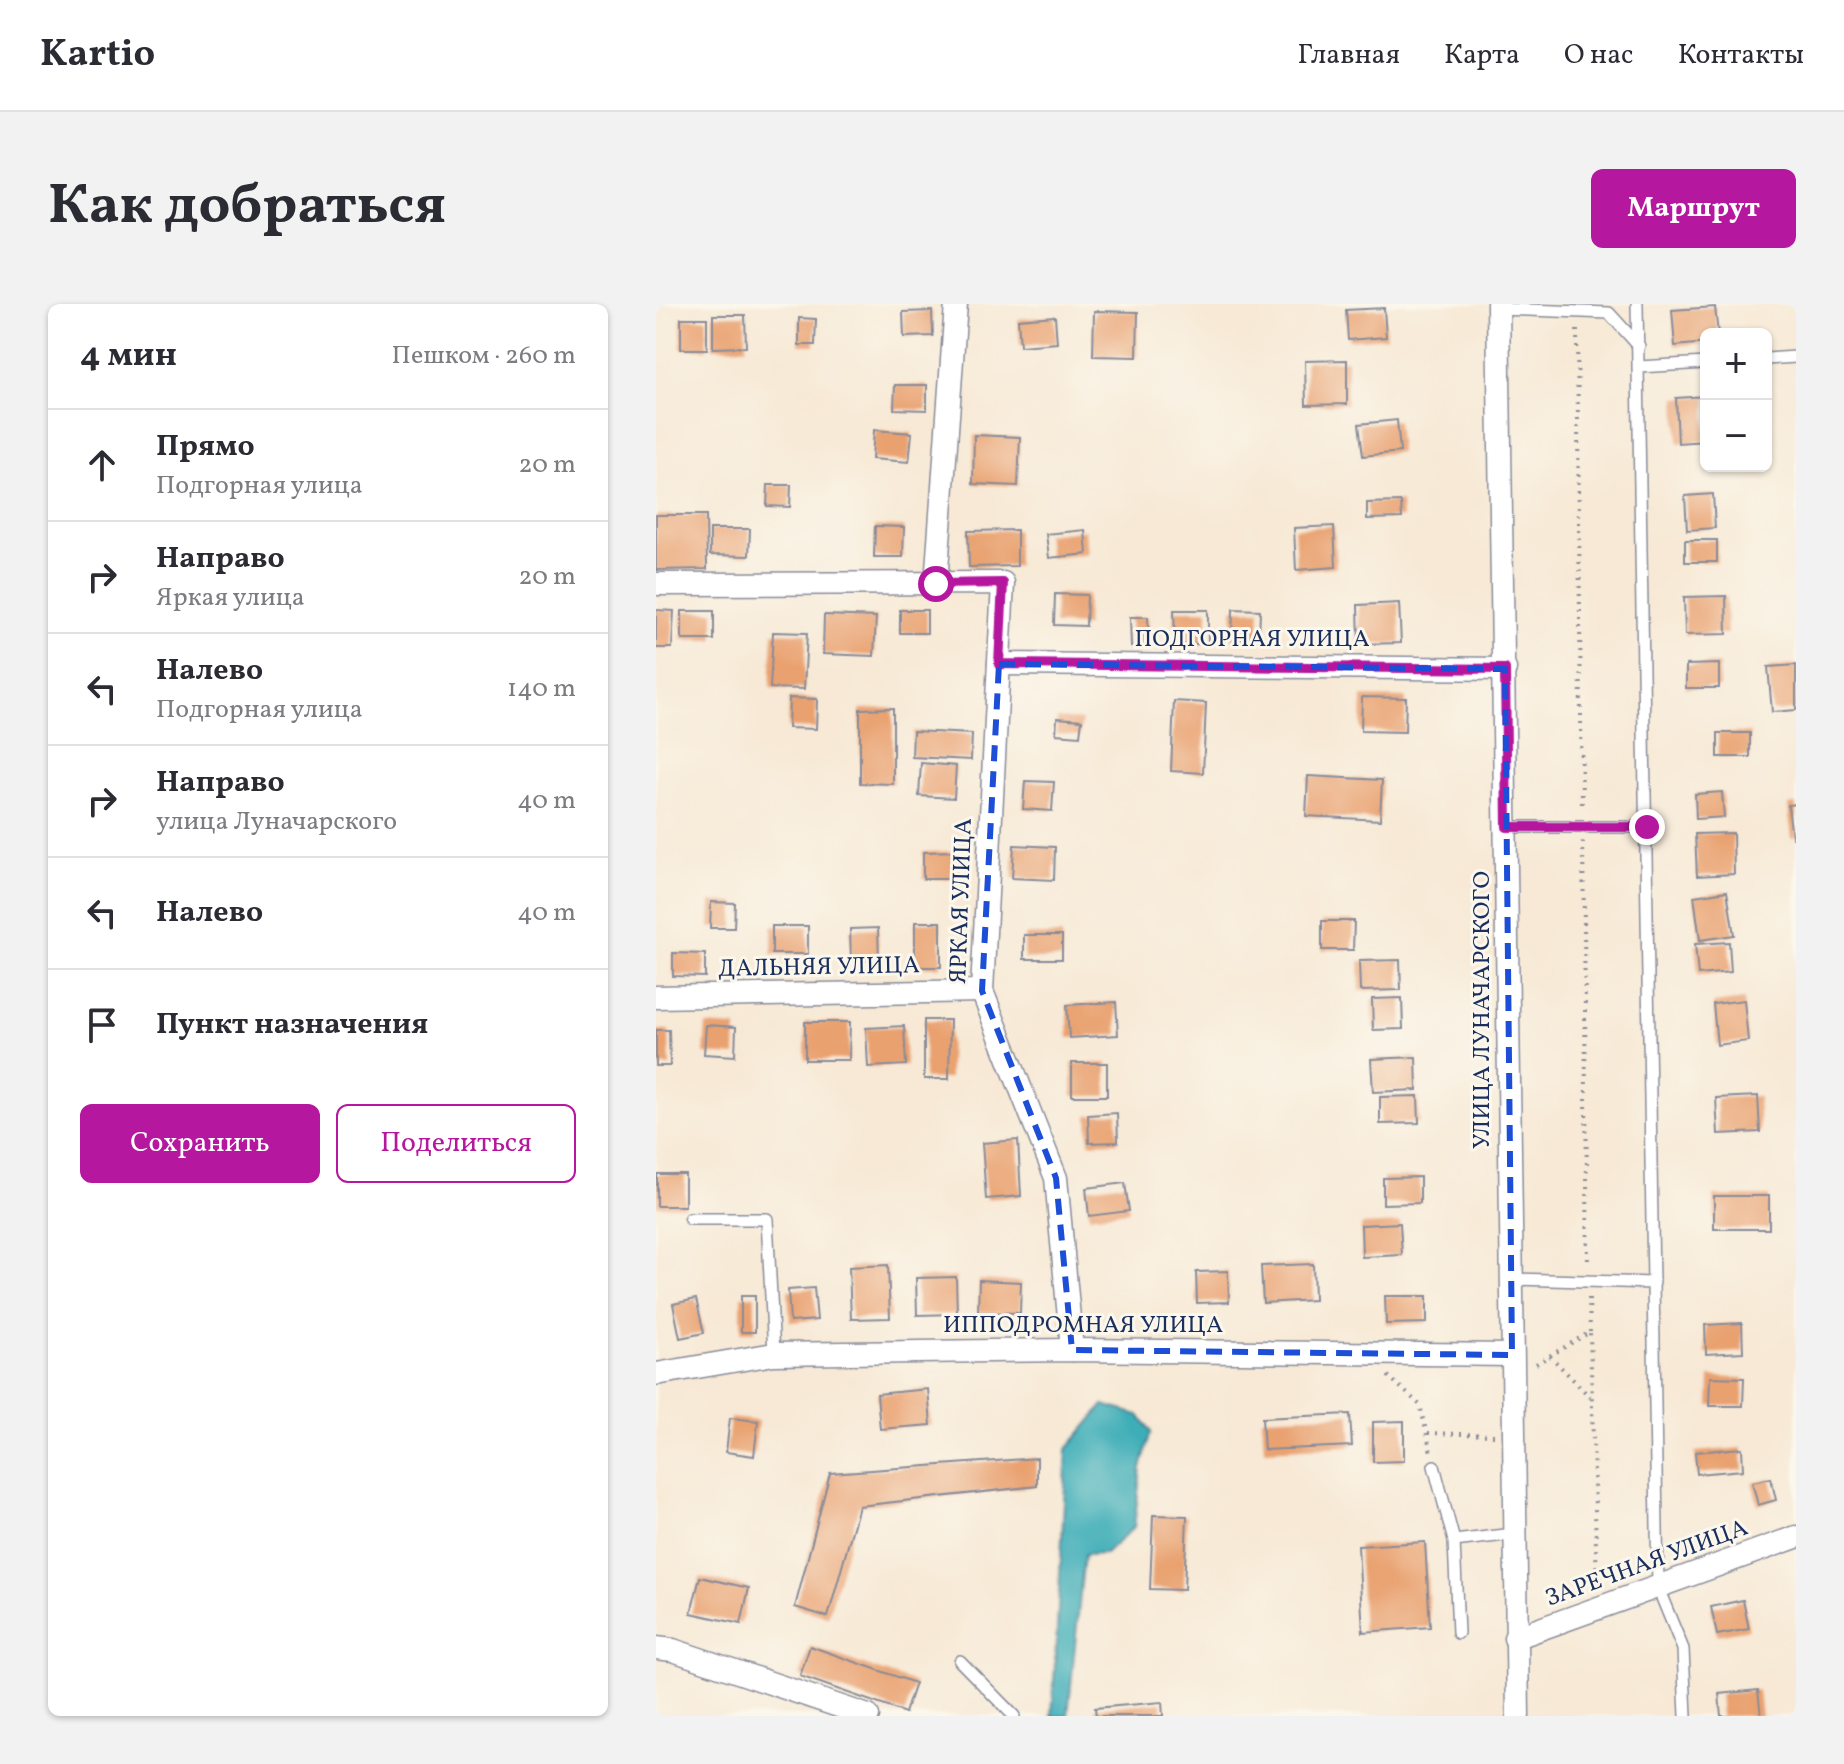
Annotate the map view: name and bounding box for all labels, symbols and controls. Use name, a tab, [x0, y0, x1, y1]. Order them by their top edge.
text: Kartio	[40, 29, 155, 82]
text: Главная	[1298, 36, 1400, 75]
text: Карта	[1444, 36, 1520, 75]
text: О нас	[1564, 36, 1634, 75]
text: Контакты	[1678, 36, 1804, 75]
text: Как добраться	[48, 169, 446, 247]
button: Маршрут	[1591, 169, 1796, 248]
map controls	[1700, 328, 1772, 472]
button: +	[1700, 328, 1772, 400]
text: 4 мин	[80, 333, 177, 380]
text: Пешком · 260 m	[392, 338, 576, 374]
button: −	[1700, 400, 1772, 472]
text: Прямо	[156, 426, 255, 468]
icon: ahead	[80, 443, 124, 487]
text: 20 m	[518, 447, 576, 483]
text: Подгорная улица	[156, 468, 363, 504]
text: Направо	[156, 538, 285, 580]
icon: right	[80, 555, 124, 599]
text: 20 m	[518, 559, 576, 595]
route start	[918, 566, 954, 602]
text: Яркая улица	[156, 580, 305, 616]
street label: ПОДГОРНАЯ УЛИЦА	[1134, 623, 1370, 657]
text: Налево	[156, 650, 263, 692]
icon: left	[80, 667, 124, 711]
text: 140 m	[507, 671, 576, 707]
text: Подгорная улица	[156, 692, 363, 728]
text: Направо	[156, 762, 285, 804]
icon: right	[80, 779, 124, 823]
text: 40 m	[517, 783, 576, 819]
text: улица Луначарского	[156, 804, 397, 840]
route end	[1629, 809, 1665, 845]
street label: ЯРКАЯ УЛИЦА	[942, 817, 982, 984]
street label: УЛИЦА ЛУНАЧАРСКОГО	[1466, 871, 1500, 1149]
icon: left	[80, 891, 124, 935]
text: Налево	[156, 892, 263, 934]
text: 40 m	[517, 895, 576, 931]
street label: ДАЛЬНЯЯ УЛИЦА	[718, 949, 920, 987]
icon: arrive	[80, 1003, 124, 1047]
text: Пункт назначения	[156, 1004, 428, 1046]
button: Сохранить	[80, 1104, 320, 1183]
button: Поделиться	[336, 1104, 576, 1183]
street label: ИППОДРОМНАЯ УЛИЦА	[943, 1309, 1223, 1343]
street label: ЗАРЕЧНАЯ УЛИЦА	[1541, 1512, 1753, 1616]

